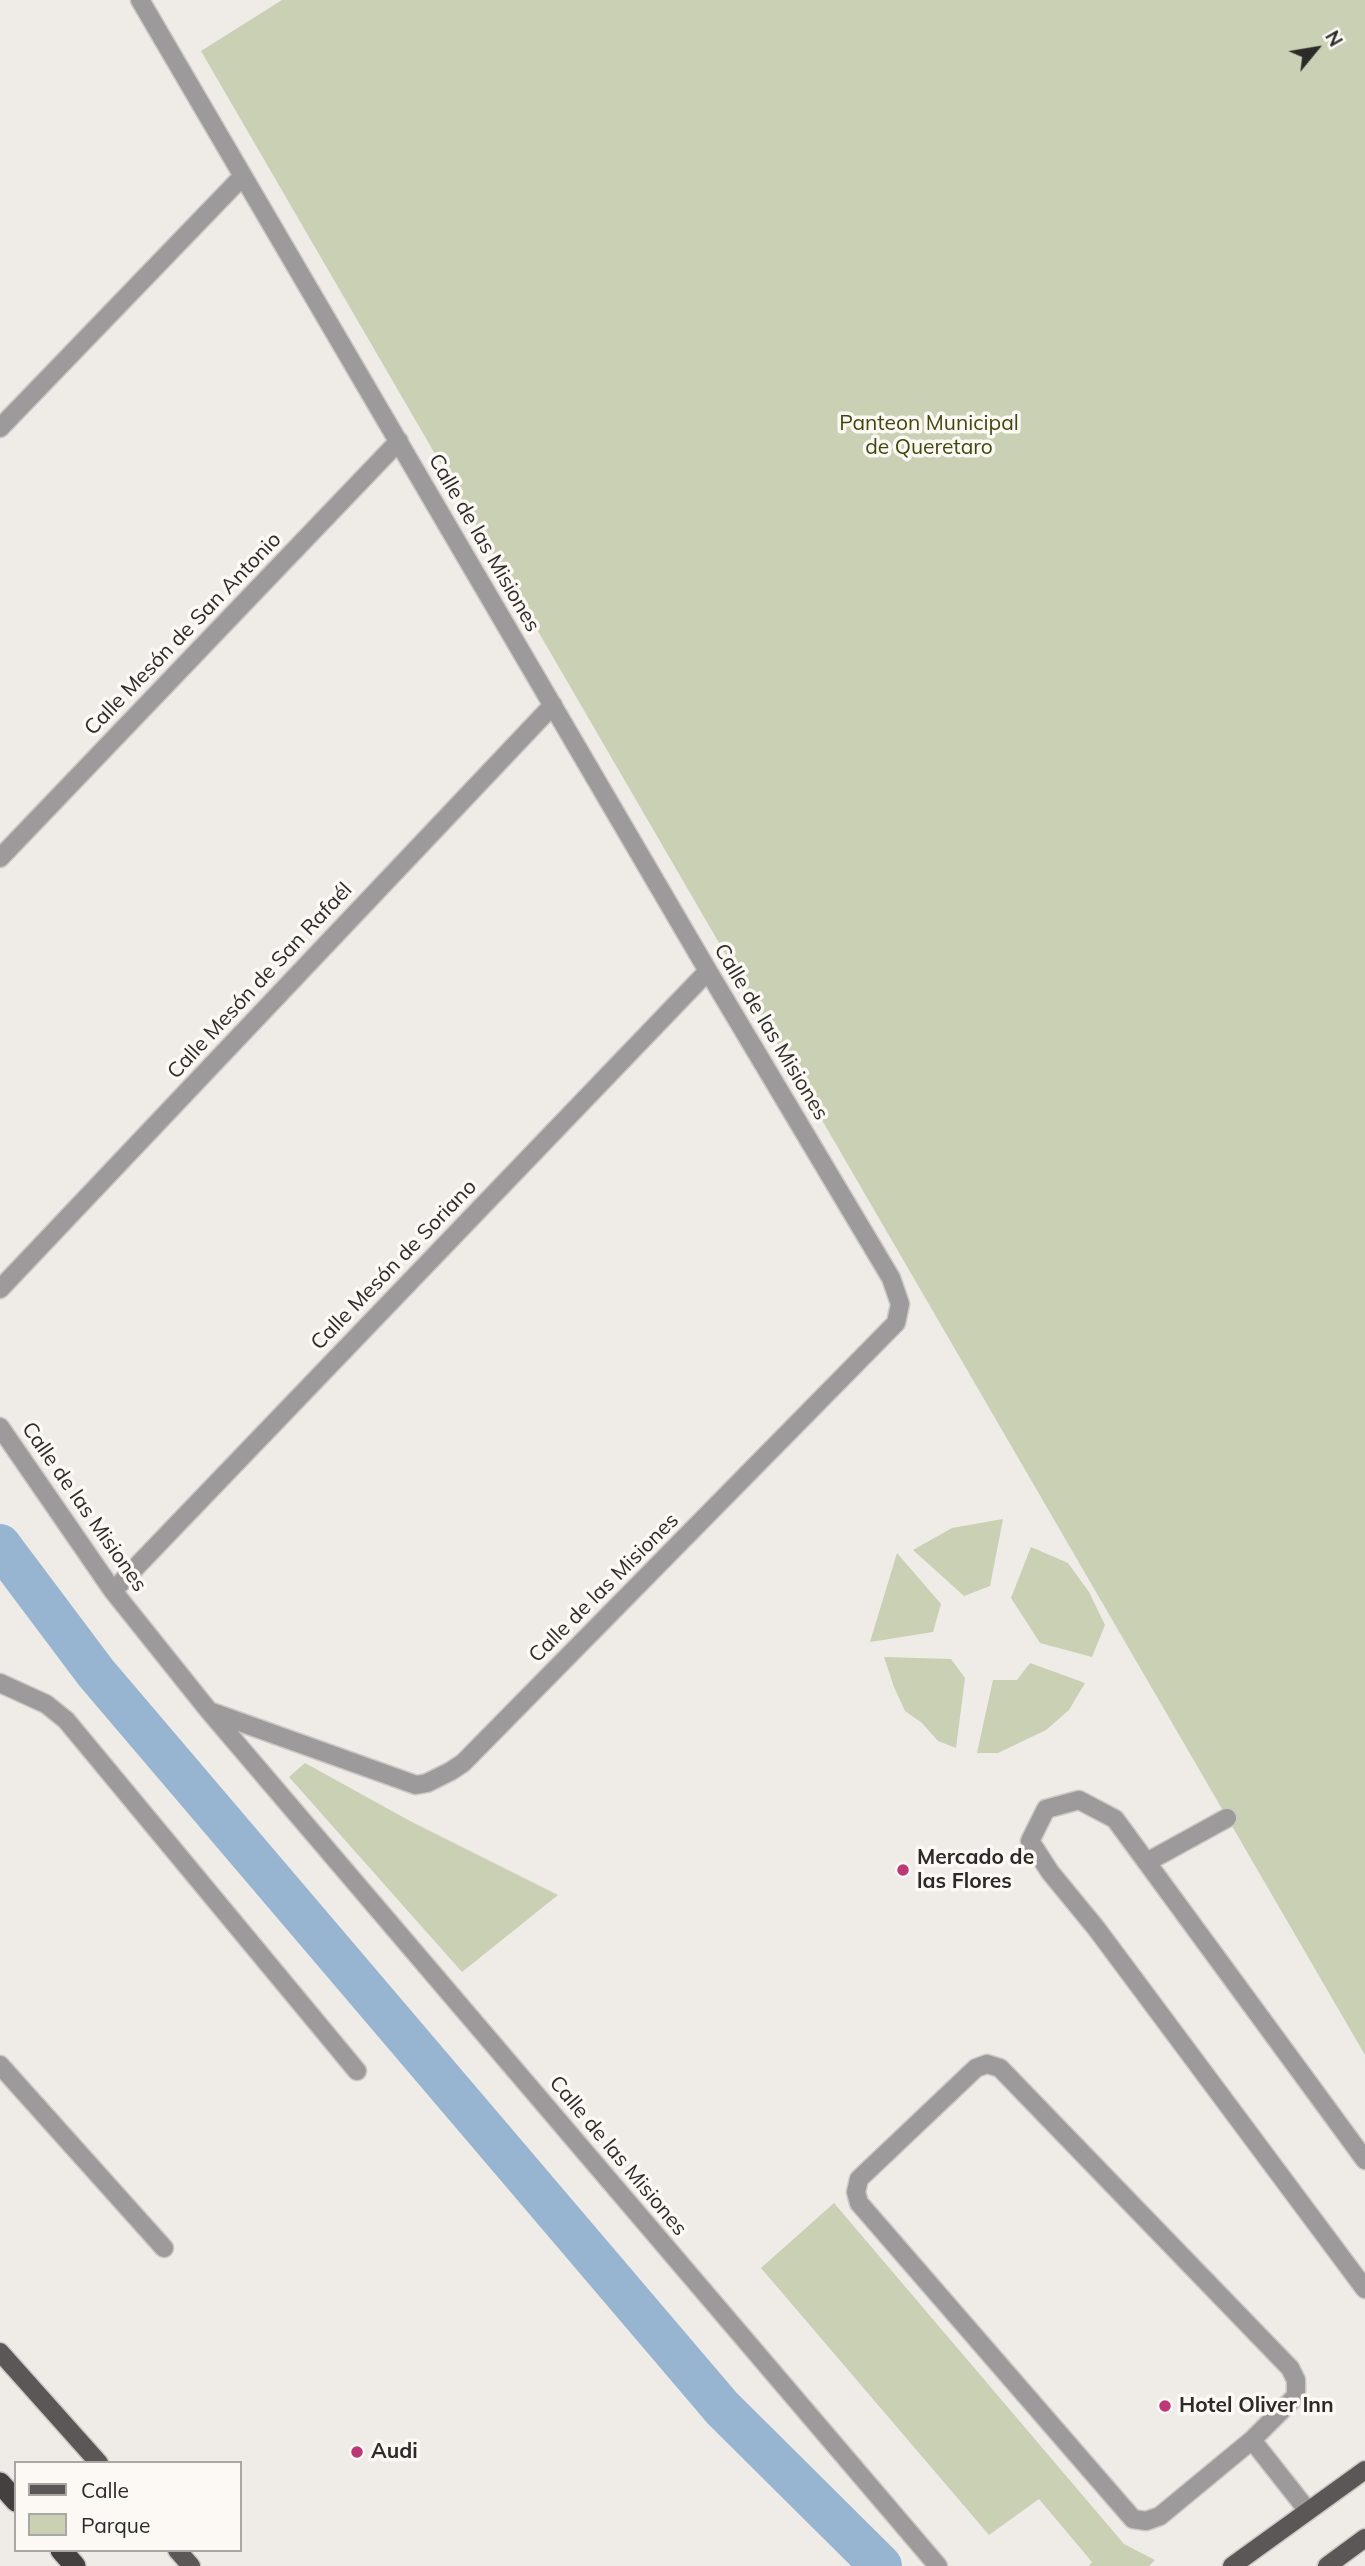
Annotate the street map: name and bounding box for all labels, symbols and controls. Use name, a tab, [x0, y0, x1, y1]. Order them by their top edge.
north arrow	[1281, 14, 1351, 84]
text: N	[1320, 26, 1348, 51]
park label: Panteon Municipal de Queretaro	[839, 411, 1019, 461]
street label: Calle de las Misiones	[423, 450, 545, 636]
street label: Calle Mesón de San Antonio	[79, 527, 287, 741]
street label: Calle Mesón de San Rafaél	[162, 878, 358, 1084]
street label: Calle de las Misiones	[708, 939, 834, 1125]
street label: Calle Mesón de Soriano	[306, 1175, 482, 1355]
street label: Calle de las Misiones	[16, 1417, 152, 1597]
street label: Calle de las Misiones	[524, 1508, 684, 1668]
place label: Mercado de las Flores	[917, 1845, 1034, 1895]
marker: Mercado de las Flores	[895, 1862, 911, 1878]
street label: Calle de las Misiones	[544, 2071, 692, 2241]
place label: Hotel Oliver Inn	[1179, 2393, 1334, 2419]
marker: Hotel Oliver Inn	[1157, 2398, 1173, 2414]
place label: Audi	[371, 2439, 418, 2465]
marker: Audi	[349, 2444, 365, 2460]
legend	[14, 2461, 242, 2552]
text: Calle	[81, 2477, 129, 2503]
text: Parque	[81, 2512, 150, 2538]

